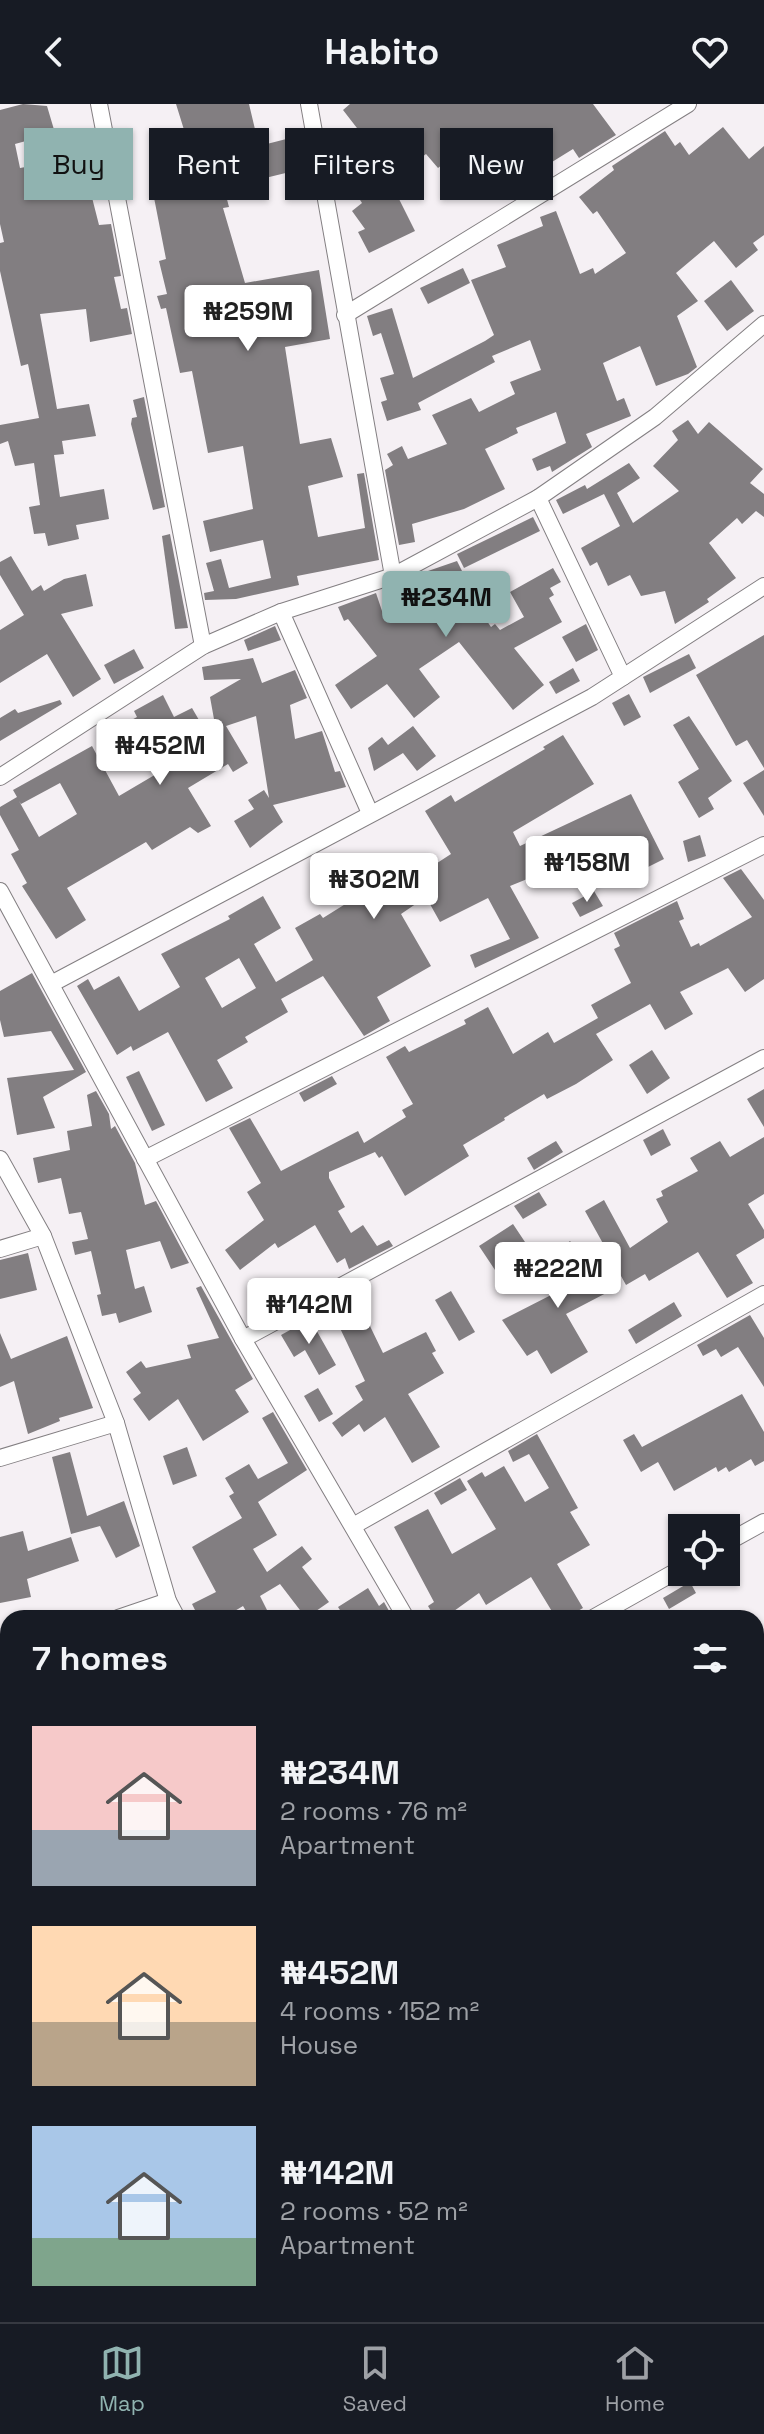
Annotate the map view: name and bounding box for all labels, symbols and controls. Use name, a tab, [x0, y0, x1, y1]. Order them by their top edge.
text: Habito	[325, 29, 439, 75]
icon: back	[32, 30, 76, 74]
icon: heart	[688, 30, 732, 74]
chip: Buy	[24, 128, 133, 200]
chip: Rent	[149, 128, 269, 200]
chip: Filters	[285, 128, 424, 200]
chip: New	[440, 128, 553, 200]
pin: ₦259M	[192, 285, 304, 353]
text: ₦259M	[202, 294, 294, 328]
pin: ₦234M	[390, 571, 502, 639]
text: ₦234M	[400, 580, 492, 614]
pin: ₦452M	[104, 719, 216, 787]
text: ₦452M	[114, 728, 206, 762]
pin: ₦158M	[531, 836, 643, 904]
text: ₦158M	[544, 845, 630, 879]
pin: ₦302M	[318, 853, 430, 921]
text: ₦302M	[328, 862, 420, 896]
pin: ₦222M	[502, 1242, 614, 1310]
text: ₦222M	[513, 1251, 603, 1285]
pin: ₦142M	[253, 1278, 365, 1346]
text: ₦142M	[265, 1287, 353, 1321]
map controls	[668, 1514, 740, 1586]
button: locate	[668, 1514, 740, 1586]
icon: filters	[688, 1636, 732, 1680]
text: 7 homes	[32, 1637, 168, 1680]
text: ₦234M	[280, 1751, 400, 1794]
icon: home	[96, 1758, 192, 1854]
text: 2 rooms · 76 m²	[280, 1794, 467, 1828]
text: Apartment	[280, 1828, 415, 1862]
text: ₦452M	[280, 1951, 399, 1994]
icon: home	[96, 1958, 192, 2054]
text: 4 rooms · 152 m²	[280, 1994, 479, 2028]
text: House	[280, 2028, 358, 2062]
text: ₦142M	[280, 2151, 395, 2194]
icon: home	[96, 2158, 192, 2254]
text: 2 rooms · 52 m²	[280, 2194, 468, 2228]
text: Apartment	[280, 2228, 415, 2262]
tab: Map	[99, 2341, 145, 2417]
tab: Saved	[343, 2341, 407, 2417]
tab: Home	[605, 2341, 665, 2417]

